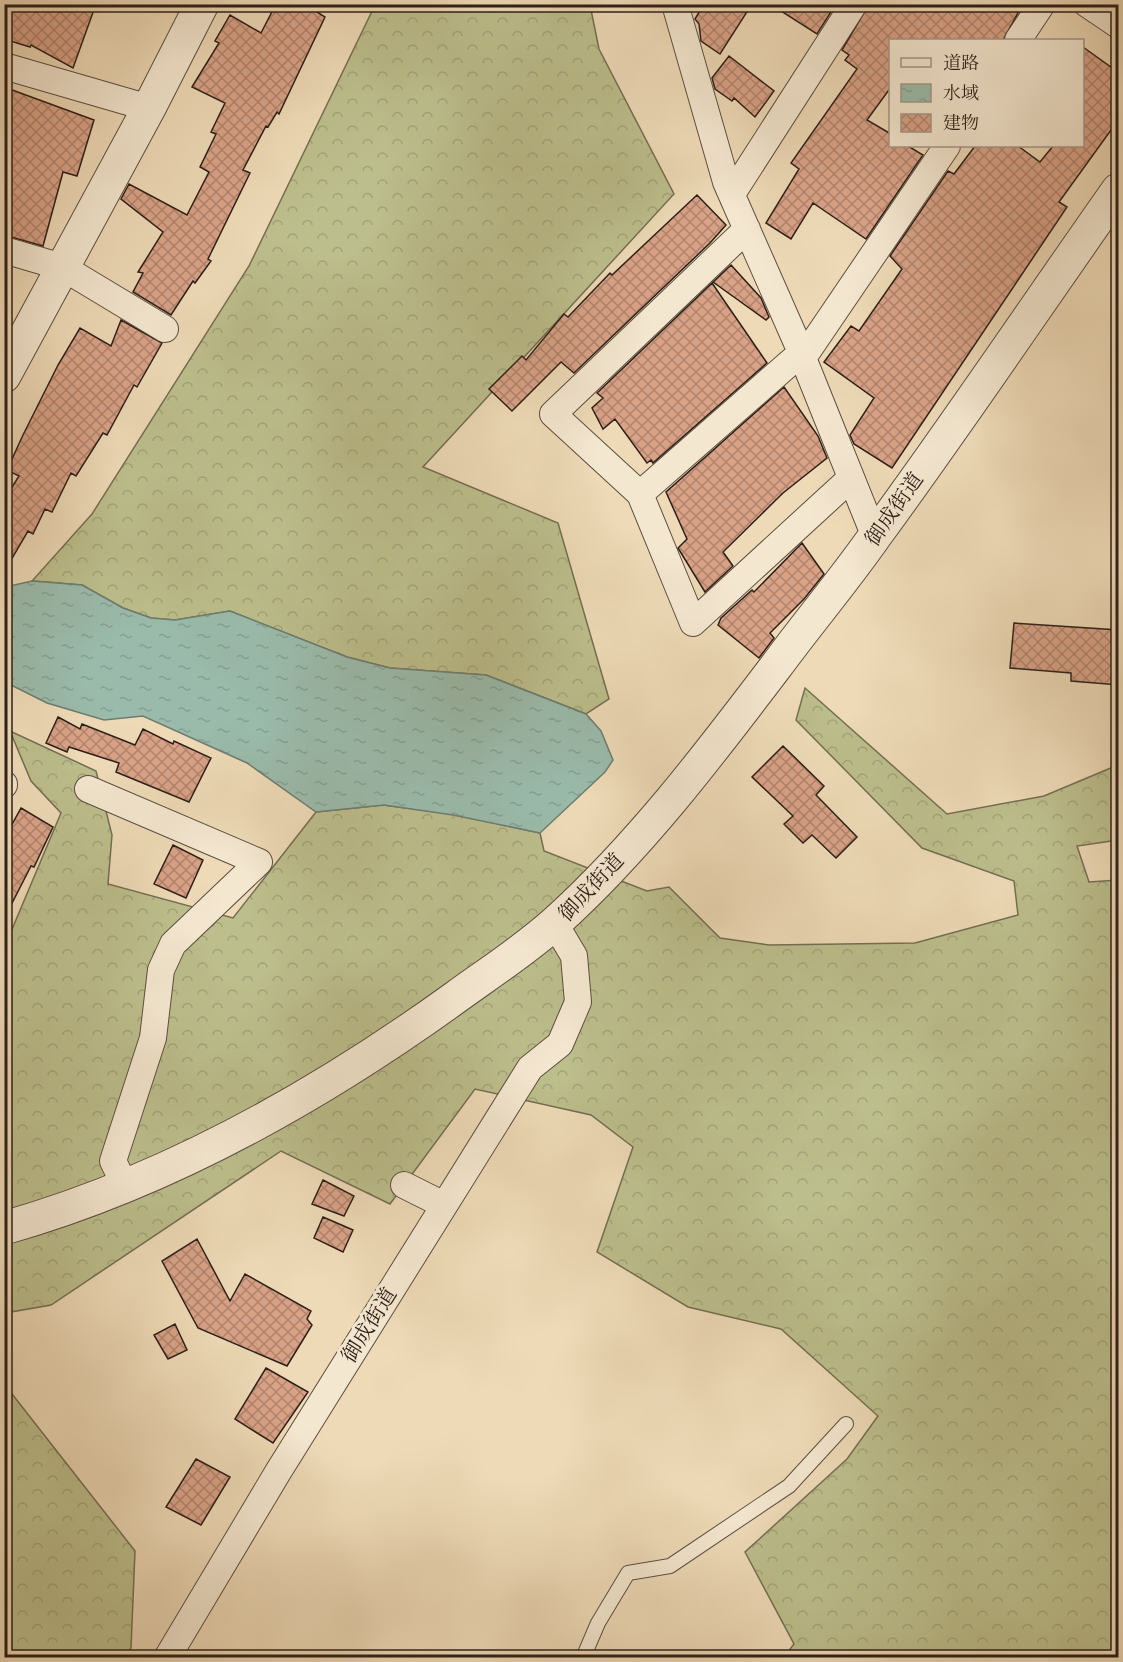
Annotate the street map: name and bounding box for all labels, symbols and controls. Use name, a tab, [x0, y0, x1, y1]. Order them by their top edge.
legend	[889, 39, 1084, 147]
text: 道路	[943, 53, 979, 76]
text: 水域	[943, 83, 979, 106]
text: 建物	[943, 113, 979, 136]
street label: 御成街道	[860, 468, 930, 552]
street label: 御成街道	[554, 848, 631, 928]
street label: 御成街道	[337, 1283, 404, 1369]

